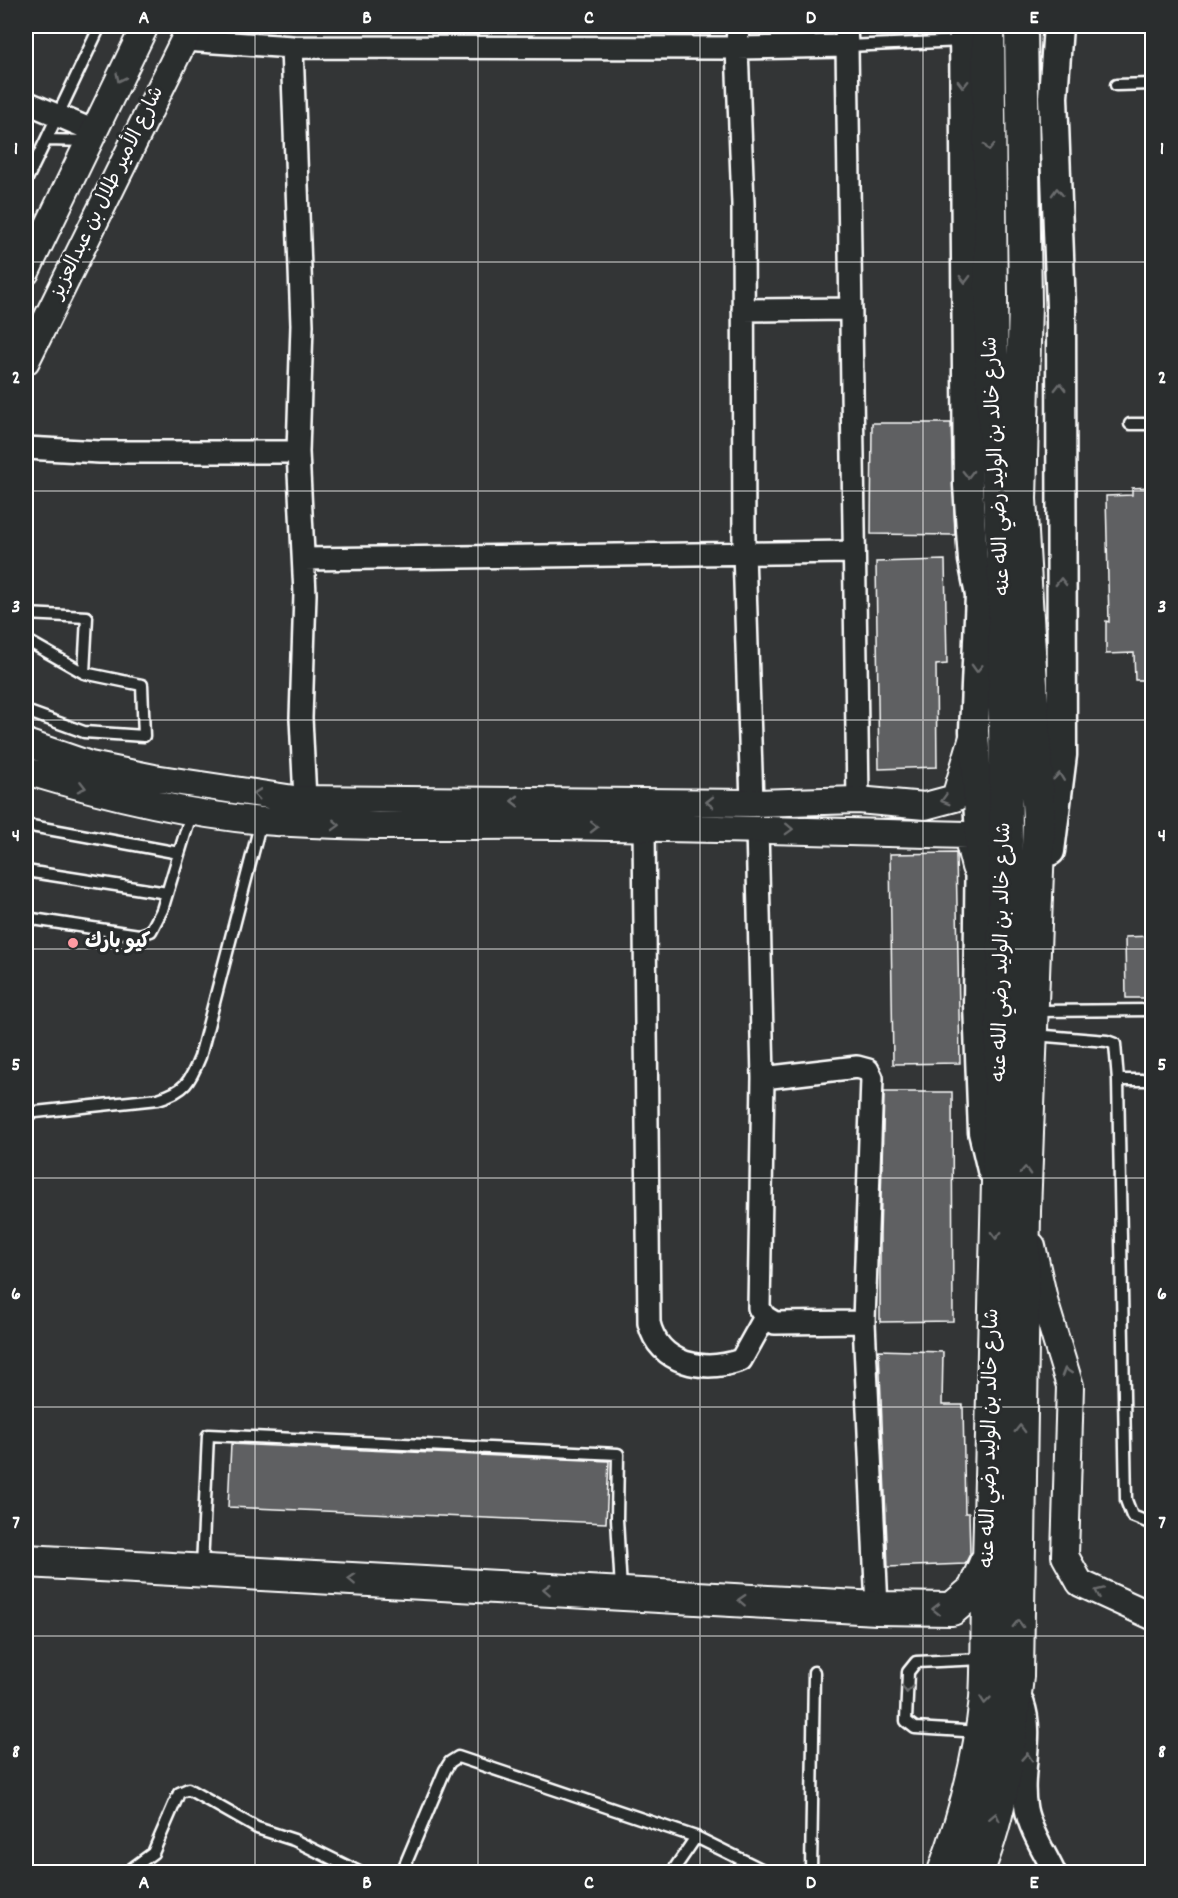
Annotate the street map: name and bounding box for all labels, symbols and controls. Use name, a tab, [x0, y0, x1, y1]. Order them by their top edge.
text: A	[139, 5, 150, 33]
text: B	[362, 5, 372, 33]
text: C	[584, 5, 594, 33]
text: D	[806, 5, 817, 33]
text: E	[1029, 5, 1039, 33]
one-way arrow	[115, 72, 127, 83]
one-way arrow	[956, 79, 969, 88]
street label: شارع الأمير طلال بن عبدالعزيز	[42, 81, 172, 306]
text: 1	[14, 136, 18, 164]
text: 1	[1160, 136, 1164, 164]
one-way arrow	[983, 142, 996, 151]
one-way arrow	[1050, 188, 1063, 197]
one-way arrow	[959, 274, 971, 283]
street label: شارع خالد بن الوليد رضي الله عنه	[977, 336, 1020, 596]
text: 2	[12, 365, 20, 393]
text: 2	[1158, 365, 1166, 393]
one-way arrow	[1054, 383, 1066, 392]
one-way arrow	[961, 469, 974, 478]
one-way arrow	[1055, 578, 1067, 587]
text: 3	[12, 594, 20, 622]
text: 3	[1158, 594, 1166, 622]
one-way arrow	[971, 663, 983, 672]
one-way arrow	[1052, 773, 1065, 782]
one-way arrow	[76, 780, 86, 793]
one-way arrow	[252, 789, 262, 801]
one-way arrow	[940, 793, 950, 806]
one-way arrow	[510, 795, 519, 808]
one-way arrow	[705, 796, 714, 808]
one-way arrow	[332, 819, 341, 832]
one-way arrow	[590, 821, 599, 833]
street label: شارع خالد بن الوليد رضي الله عنه	[987, 822, 1020, 1082]
text: 4	[12, 823, 20, 851]
one-way arrow	[785, 823, 794, 836]
text: 4	[1158, 823, 1166, 851]
place label: كيو بارك	[85, 929, 151, 957]
marker: كيو بارك	[66, 936, 80, 950]
text: 5	[11, 1052, 21, 1080]
text: 5	[1157, 1052, 1167, 1080]
one-way arrow	[1019, 1166, 1032, 1175]
one-way arrow	[990, 1231, 1002, 1240]
text: 6	[11, 1281, 21, 1309]
text: 6	[1157, 1281, 1167, 1309]
street label: شارع خالد بن الوليد رضي الله عنه	[975, 1308, 1008, 1568]
one-way arrow	[1061, 1367, 1073, 1378]
one-way arrow	[1014, 1424, 1026, 1433]
text: 7	[12, 1510, 20, 1538]
text: 7	[1158, 1510, 1166, 1538]
one-way arrow	[348, 1572, 357, 1585]
one-way arrow	[542, 1583, 551, 1596]
one-way arrow	[1094, 1587, 1105, 1599]
one-way arrow	[737, 1594, 746, 1607]
one-way arrow	[932, 1603, 941, 1615]
one-way arrow	[1011, 1619, 1024, 1628]
one-way arrow	[901, 1684, 914, 1693]
one-way arrow	[979, 1696, 992, 1705]
text: 8	[12, 1739, 20, 1767]
text: 8	[1158, 1739, 1166, 1767]
one-way arrow	[1020, 1753, 1033, 1762]
one-way arrow	[987, 1812, 1000, 1822]
text: A	[139, 1870, 150, 1898]
text: B	[362, 1870, 372, 1898]
text: C	[584, 1870, 594, 1898]
text: D	[806, 1870, 817, 1898]
text: E	[1029, 1870, 1039, 1898]

